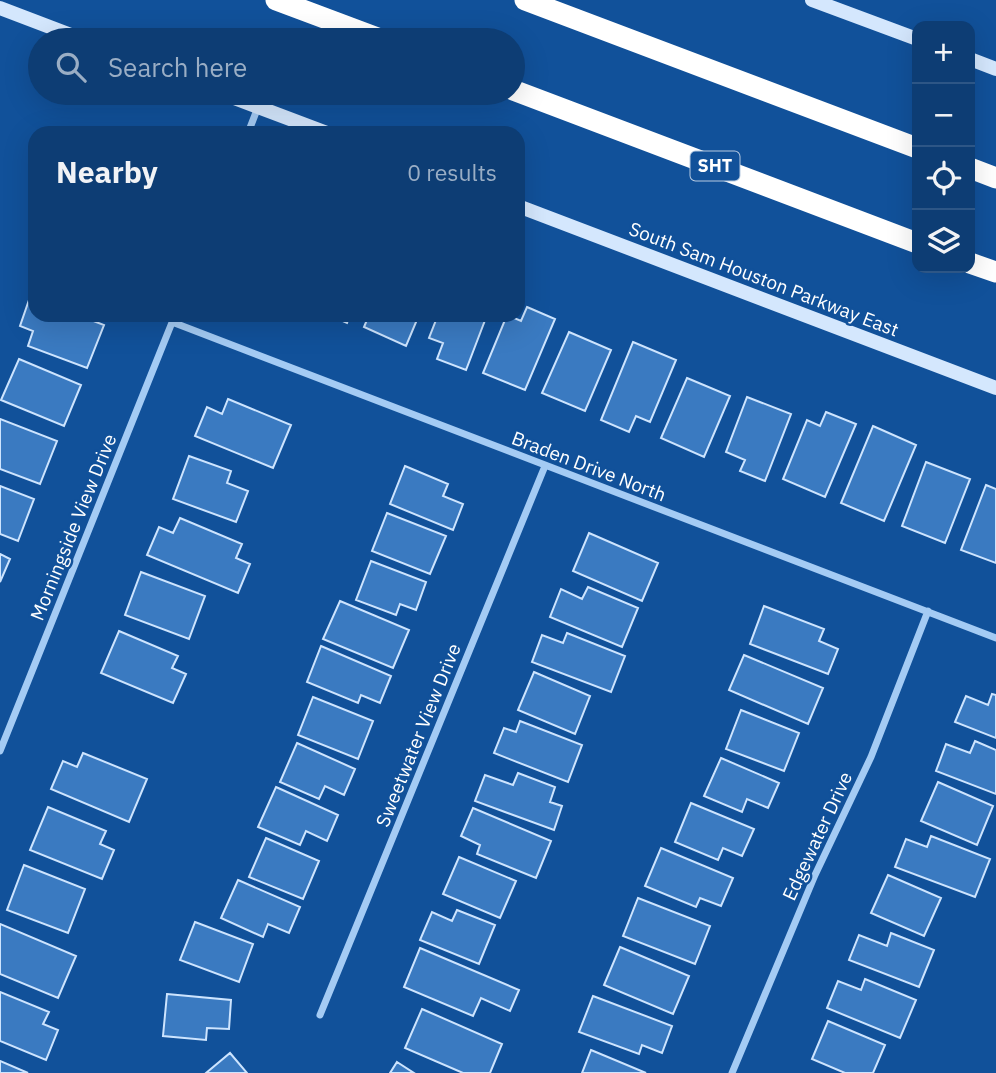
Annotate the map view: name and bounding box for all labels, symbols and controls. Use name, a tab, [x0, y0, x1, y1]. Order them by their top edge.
map controls	[912, 21, 975, 273]
button: +	[912, 21, 975, 84]
search box	[28, 28, 525, 105]
icon: search	[52, 48, 90, 86]
text: Search here	[108, 50, 247, 84]
button: −	[912, 84, 975, 147]
button: locate	[912, 147, 975, 210]
text: Nearby	[56, 152, 158, 191]
road number: SHT	[690, 152, 740, 181]
text: 0 results	[407, 157, 497, 187]
button: layers	[912, 210, 975, 273]
street label: South Sam Houston Parkway East	[626, 216, 902, 342]
street label: Braden Drive North	[508, 426, 670, 506]
street label: Morningside View Drive	[25, 430, 121, 624]
street label: Sweetwater View Drive	[370, 640, 466, 830]
street label: Edgewater Drive	[777, 768, 857, 904]

